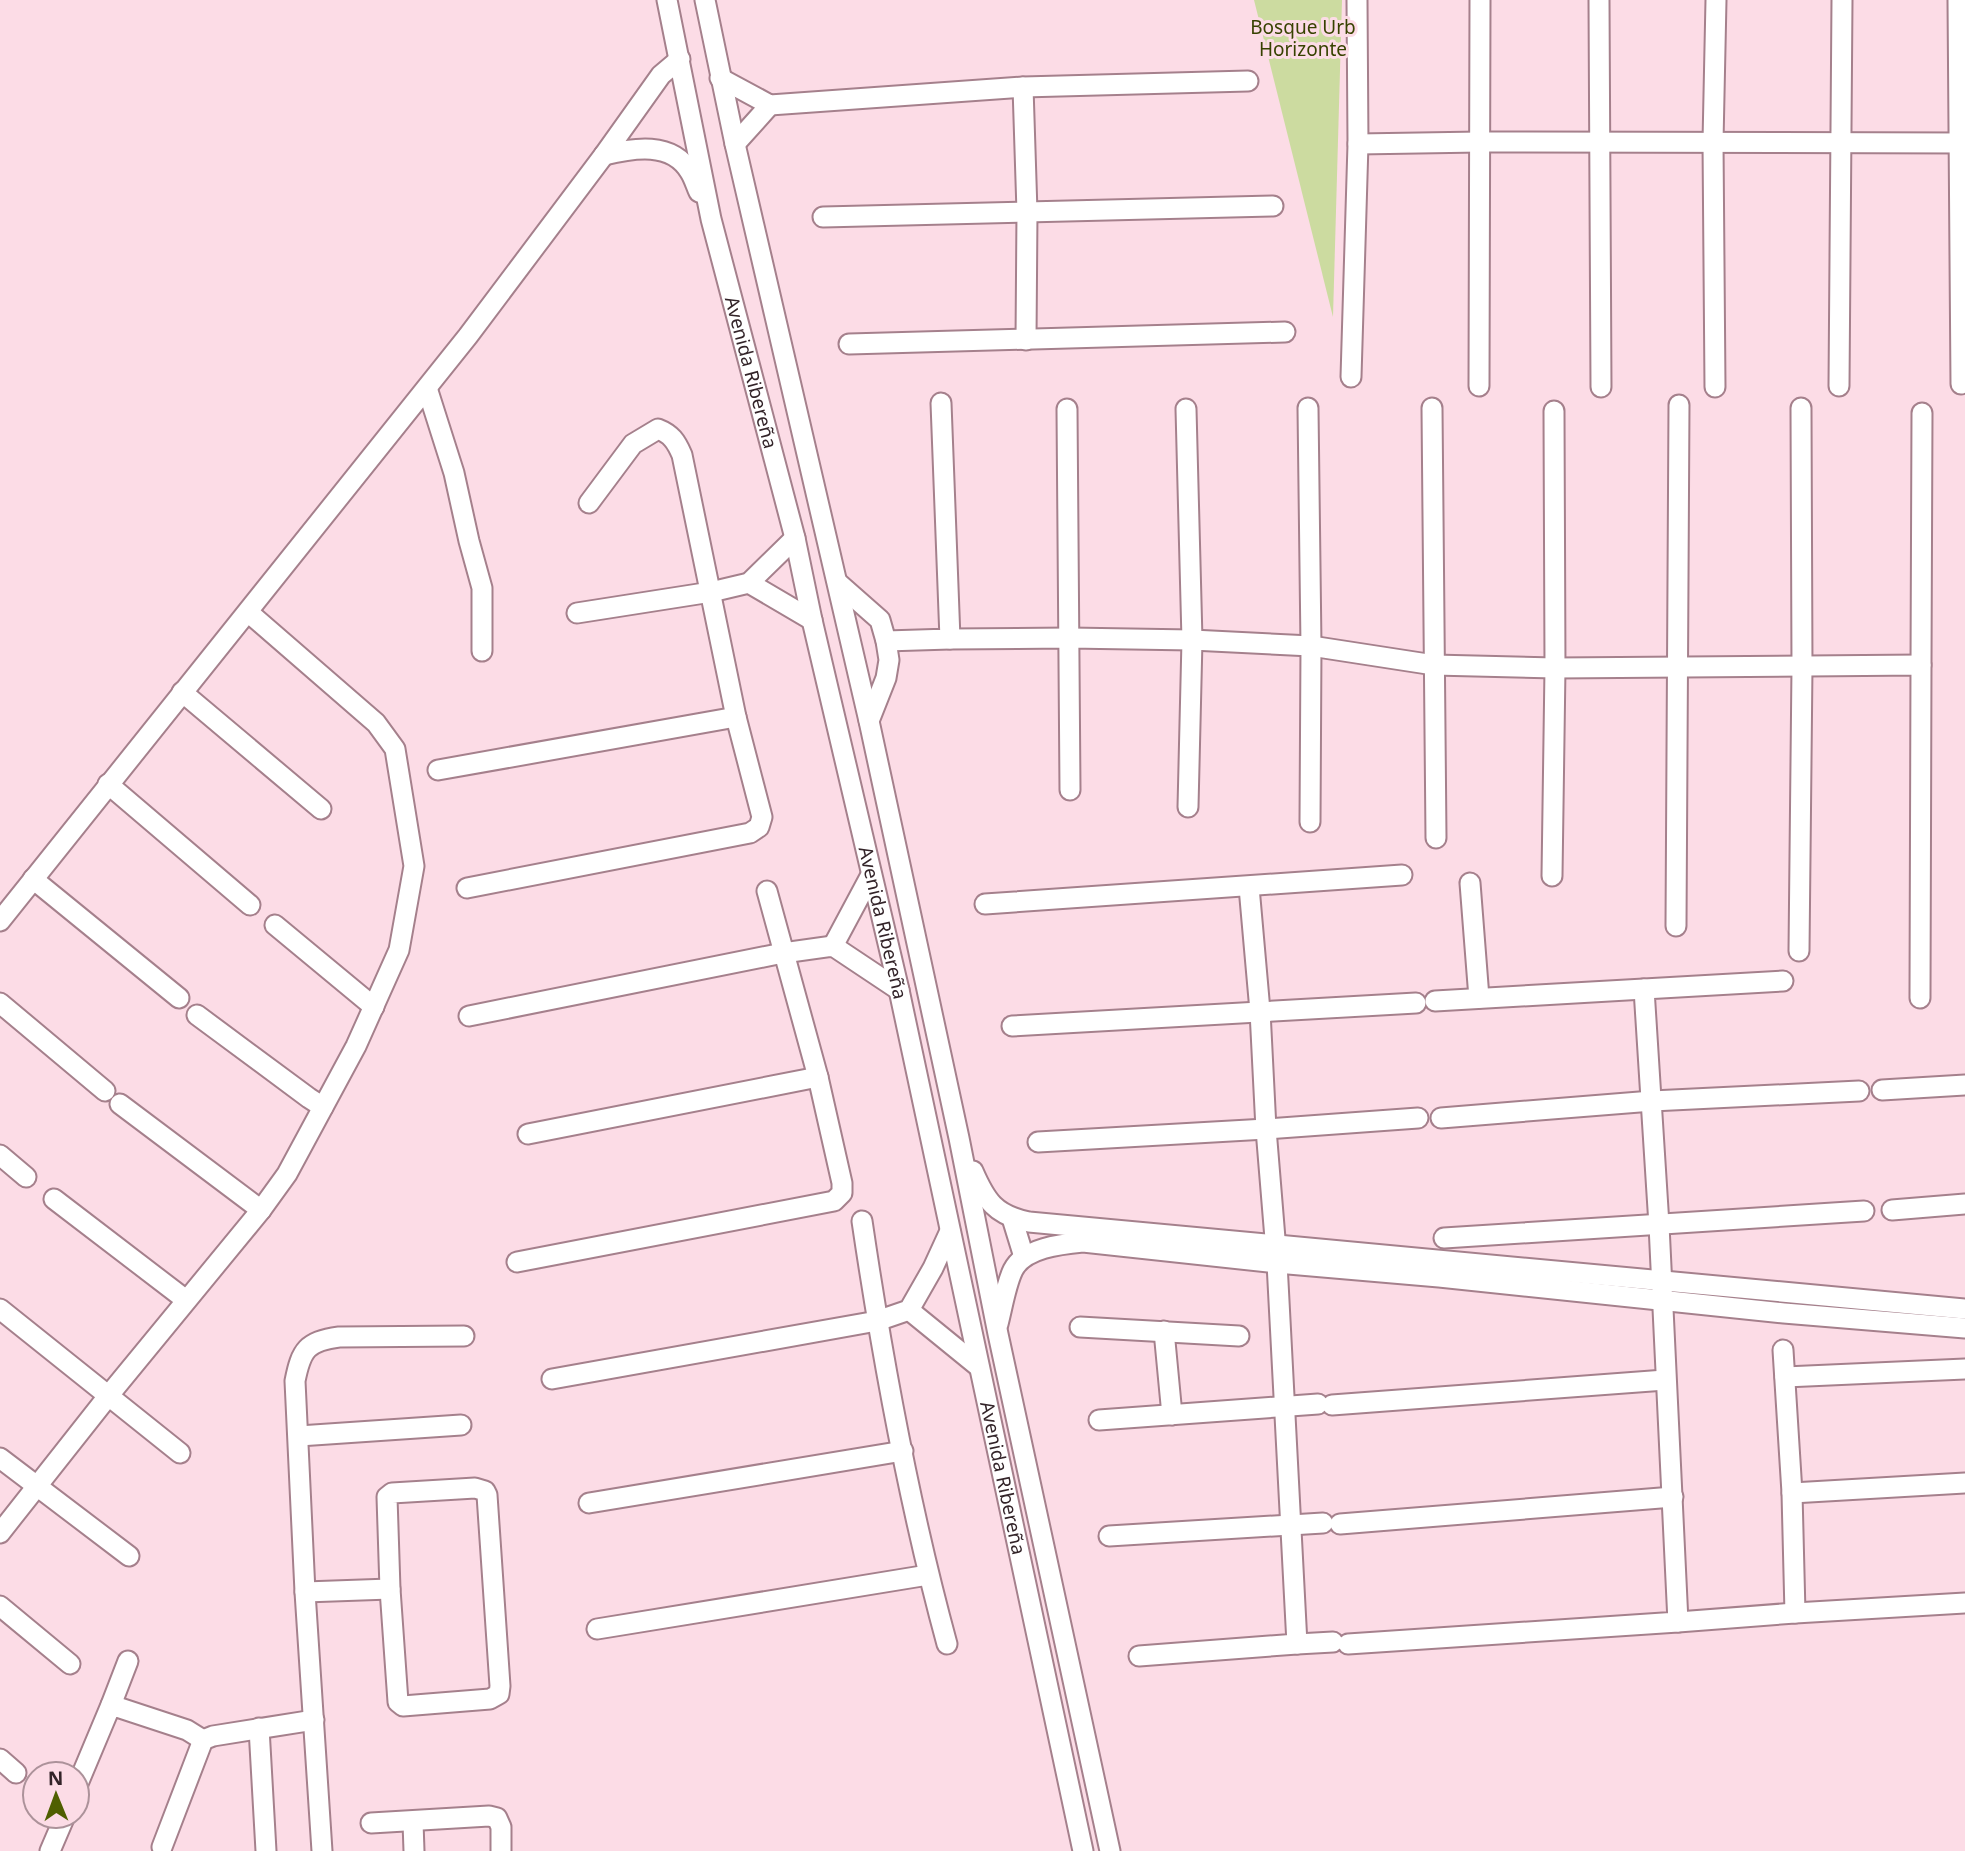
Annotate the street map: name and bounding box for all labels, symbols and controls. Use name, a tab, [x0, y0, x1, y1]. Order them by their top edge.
park label: Bosque Urb Horizonte	[1250, 14, 1356, 62]
street label: Avenida Ribereña	[719, 294, 784, 451]
street label: Avenida Ribereña	[853, 844, 914, 1002]
street label: Avenida Ribereña	[974, 1399, 1032, 1557]
north arrow	[21, 1760, 91, 1830]
text: N	[48, 1765, 64, 1791]

